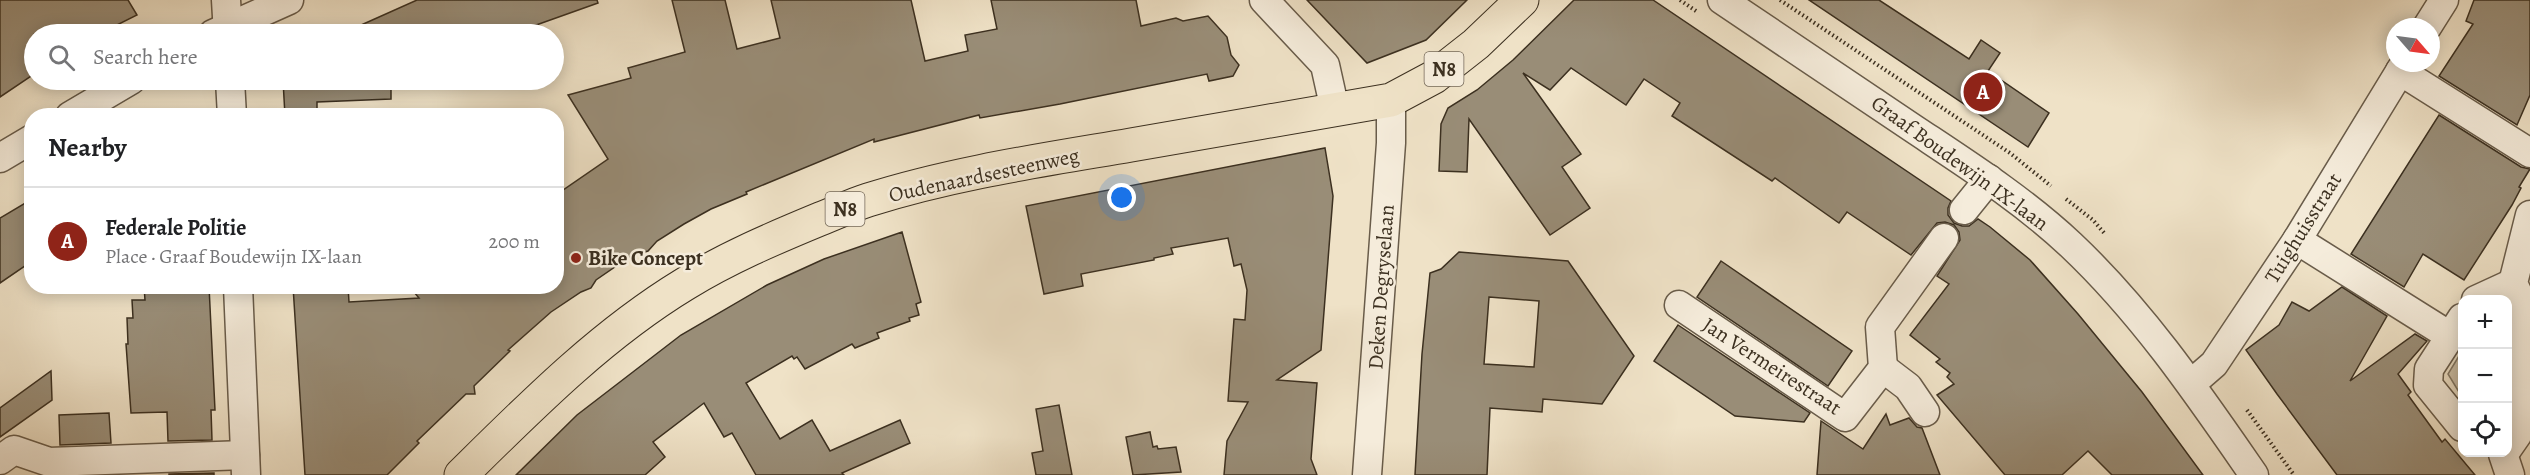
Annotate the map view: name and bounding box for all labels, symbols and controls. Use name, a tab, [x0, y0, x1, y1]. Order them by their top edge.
north arrow	[2386, 18, 2440, 72]
search box	[24, 24, 564, 90]
icon: search	[45, 41, 78, 74]
text: Search here	[93, 42, 198, 72]
road number: N8	[1424, 52, 1464, 86]
pin: A	[1964, 70, 2002, 115]
street label: Graaf Boudewijn IX-laan	[1866, 89, 2054, 237]
text: Nearby	[48, 130, 127, 165]
street label: Oudenaardsesteenweg	[886, 141, 1082, 209]
street label: Tuighuisstraat	[2258, 167, 2348, 289]
your location	[1107, 183, 1136, 212]
road number: N8	[826, 192, 864, 226]
street label: Deken Degryselaan	[1361, 203, 1401, 371]
text: Federale Politie	[105, 213, 246, 243]
text: A	[61, 228, 74, 255]
text: 200 m	[489, 228, 540, 255]
text: Place · Graaf Boudewijn IX-laan	[105, 243, 362, 270]
place label: Bike Concept	[588, 244, 703, 272]
marker: Bike Concept	[569, 251, 583, 265]
map controls	[2458, 295, 2512, 457]
button: +	[2458, 295, 2512, 349]
street label: Jan Vermeirestraat	[1697, 311, 1847, 421]
button: −	[2458, 349, 2512, 403]
button: locate	[2458, 403, 2512, 457]

